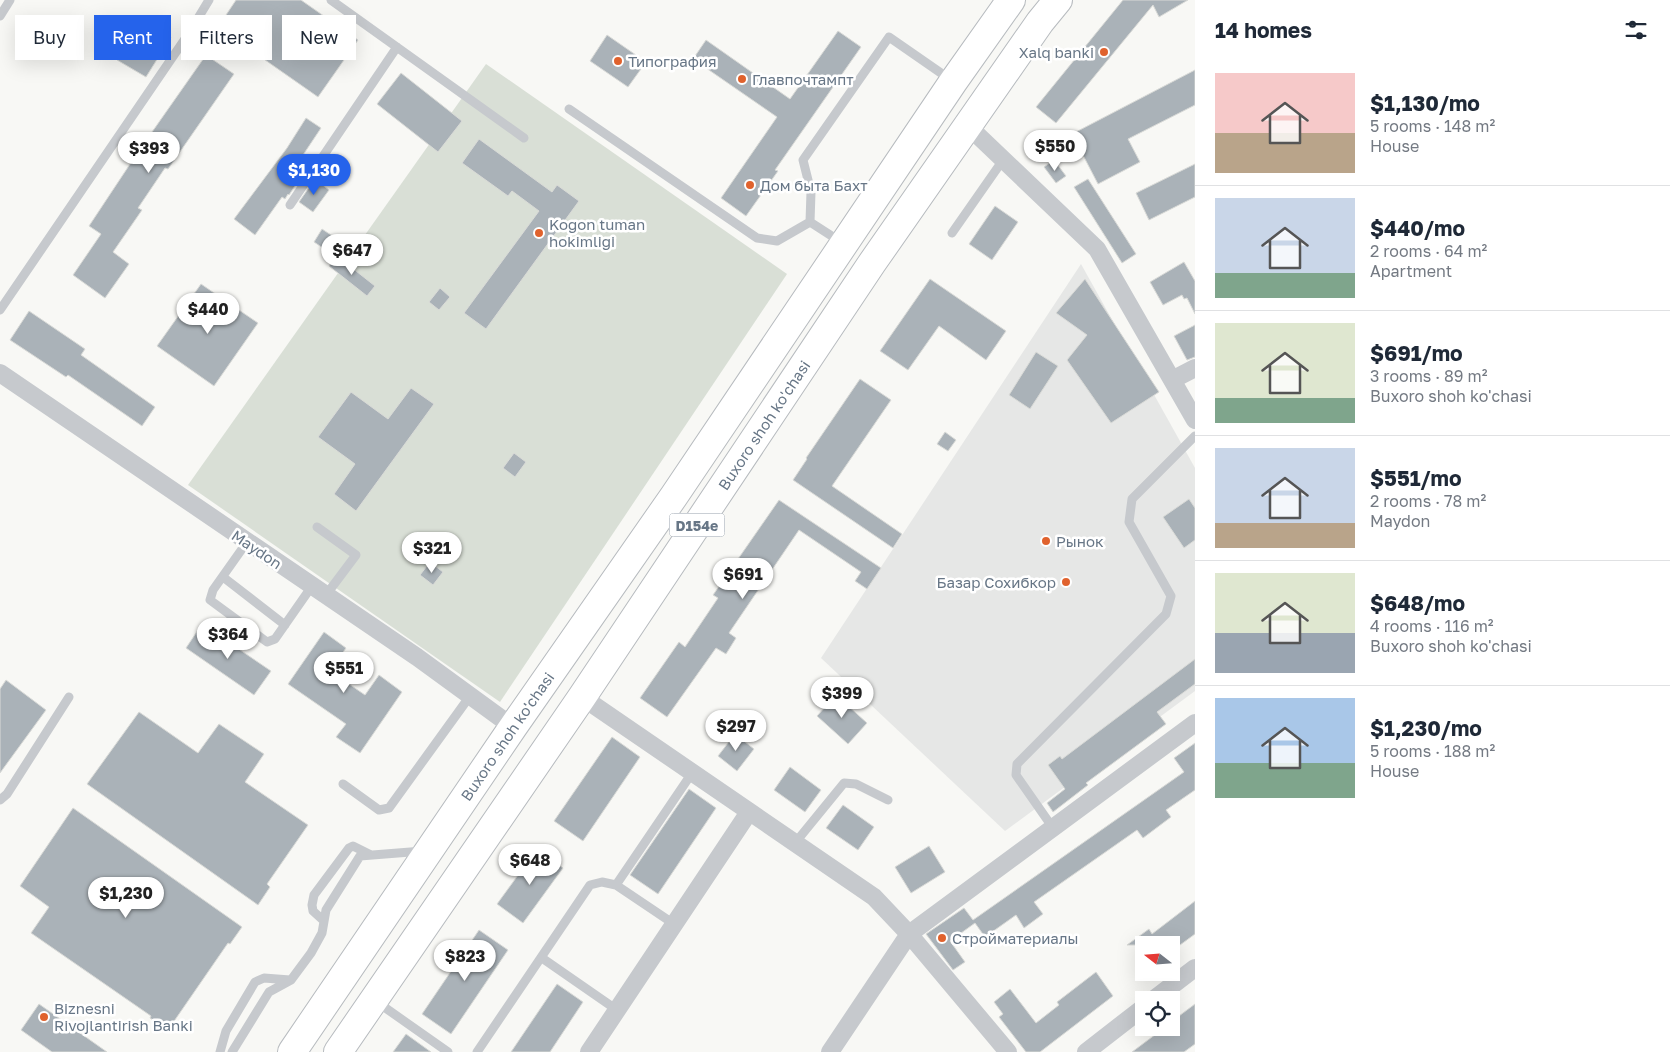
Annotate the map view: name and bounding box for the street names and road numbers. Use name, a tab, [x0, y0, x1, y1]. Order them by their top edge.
street label: Buxoro shoh ko'chasi	[714, 357, 813, 493]
road number: D154e	[670, 514, 724, 536]
street label: Maydon	[228, 526, 286, 572]
street label: Buxoro shoh ko'chasi	[457, 669, 558, 804]

